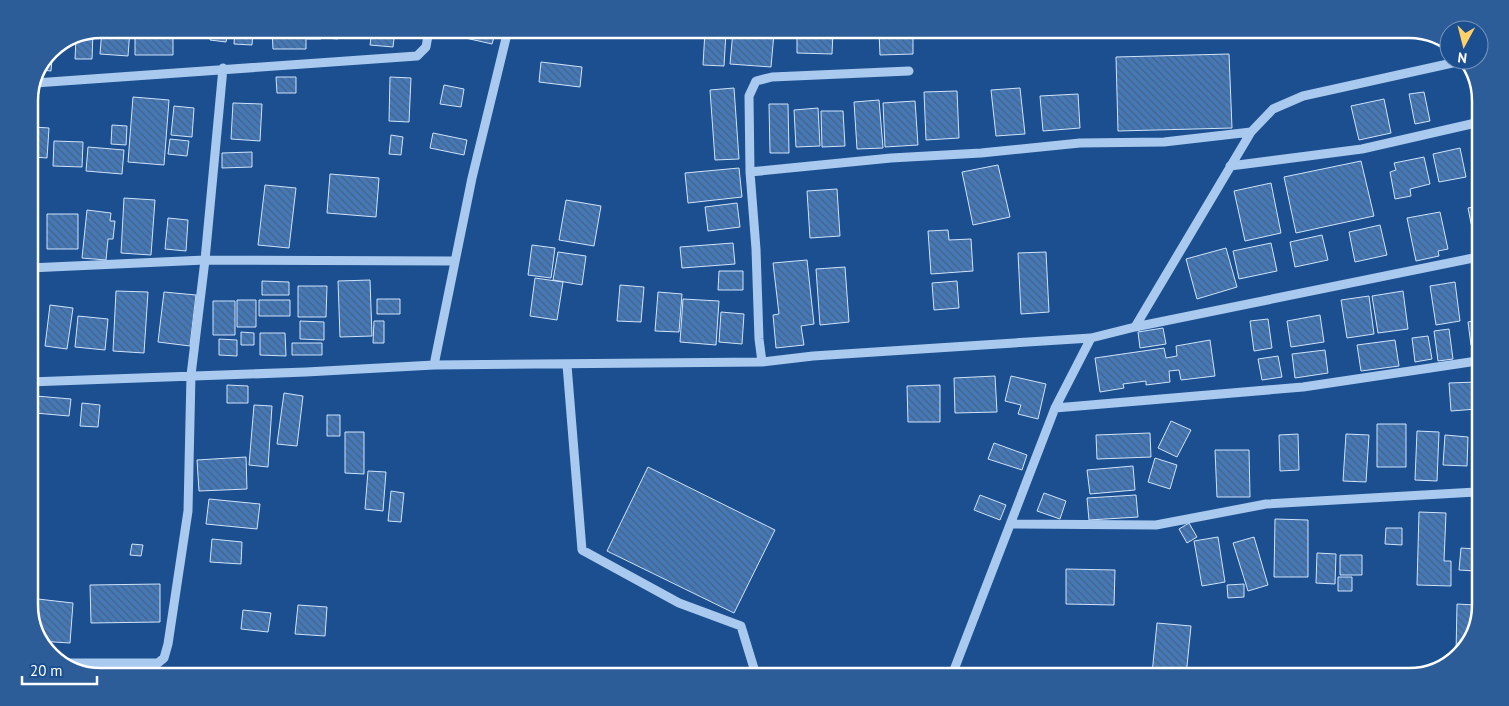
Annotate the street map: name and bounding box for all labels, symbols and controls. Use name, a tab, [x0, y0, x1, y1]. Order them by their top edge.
north arrow	[1439, 20, 1489, 70]
text: N	[1457, 48, 1468, 67]
scale bar	[22, 654, 98, 686]
text: 20 m	[30, 661, 63, 680]

